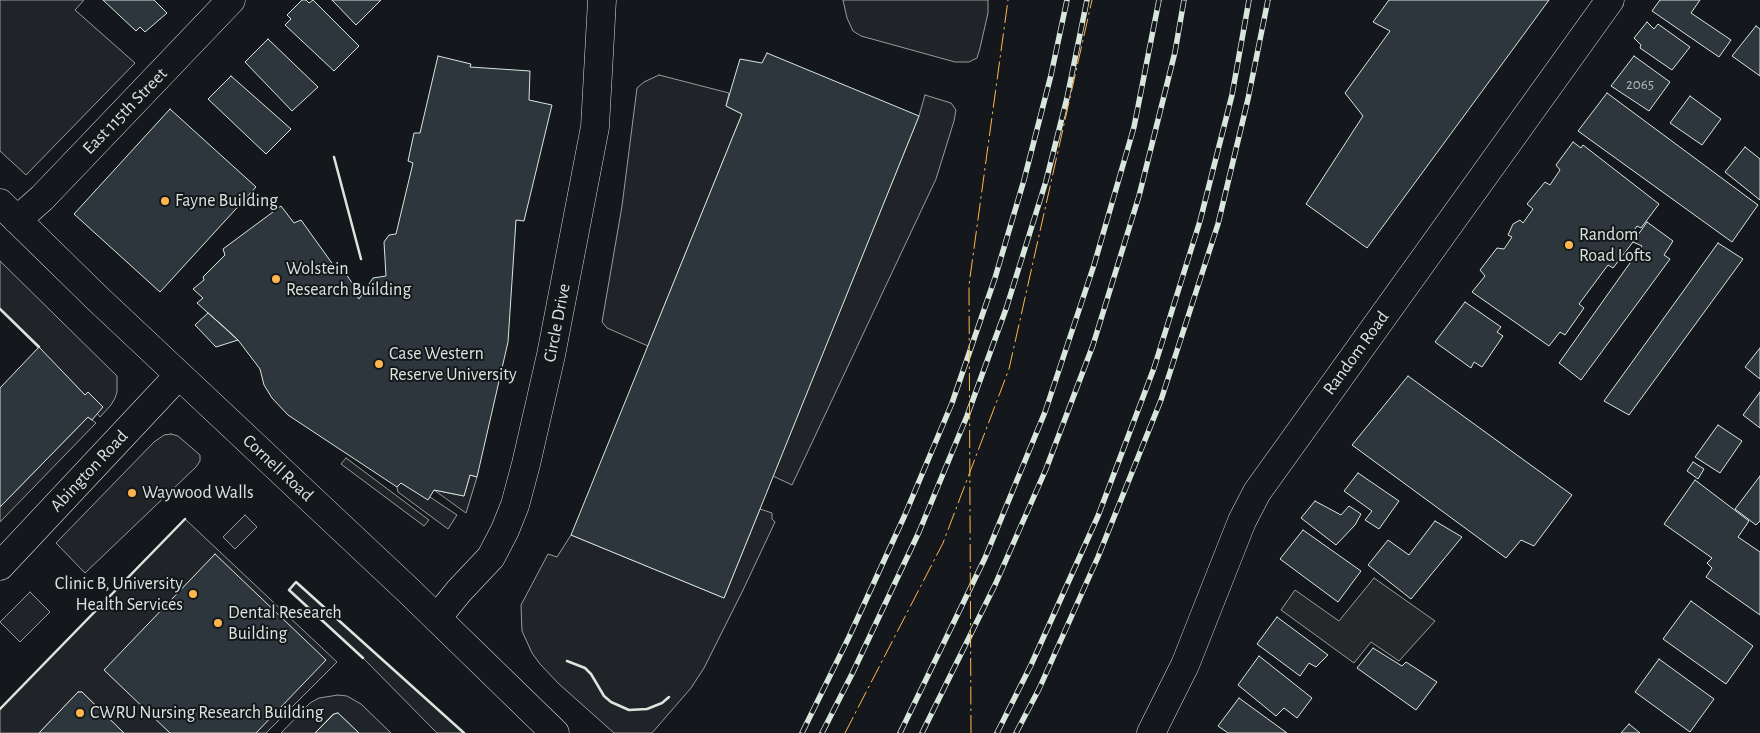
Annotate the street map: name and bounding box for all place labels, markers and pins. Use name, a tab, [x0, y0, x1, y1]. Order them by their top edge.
place label: Fayne Building	[175, 190, 278, 212]
marker: Fayne Building	[159, 195, 171, 207]
place label: Random Road Lofts	[1579, 224, 1651, 266]
marker: Random Road Lofts	[1563, 239, 1575, 251]
place label: Wolstein Research Building	[286, 258, 411, 300]
marker: Wolstein Research Building	[270, 273, 282, 285]
place label: Case Western Reserve University	[389, 343, 517, 386]
marker: Case Western Reserve University	[373, 358, 385, 370]
place label: Waywood Walls	[142, 482, 254, 504]
marker: Waywood Walls	[126, 487, 138, 499]
place label: Clinic B, University Health Services	[55, 573, 183, 616]
marker: Clinic B, University Health Services	[187, 588, 199, 600]
place label: Dental Research Building	[228, 602, 342, 644]
marker: Dental Research Building	[212, 617, 224, 629]
place label: CWRU Nursing Research Building	[90, 702, 323, 724]
marker: CWRU Nursing Research Building	[74, 707, 86, 719]

